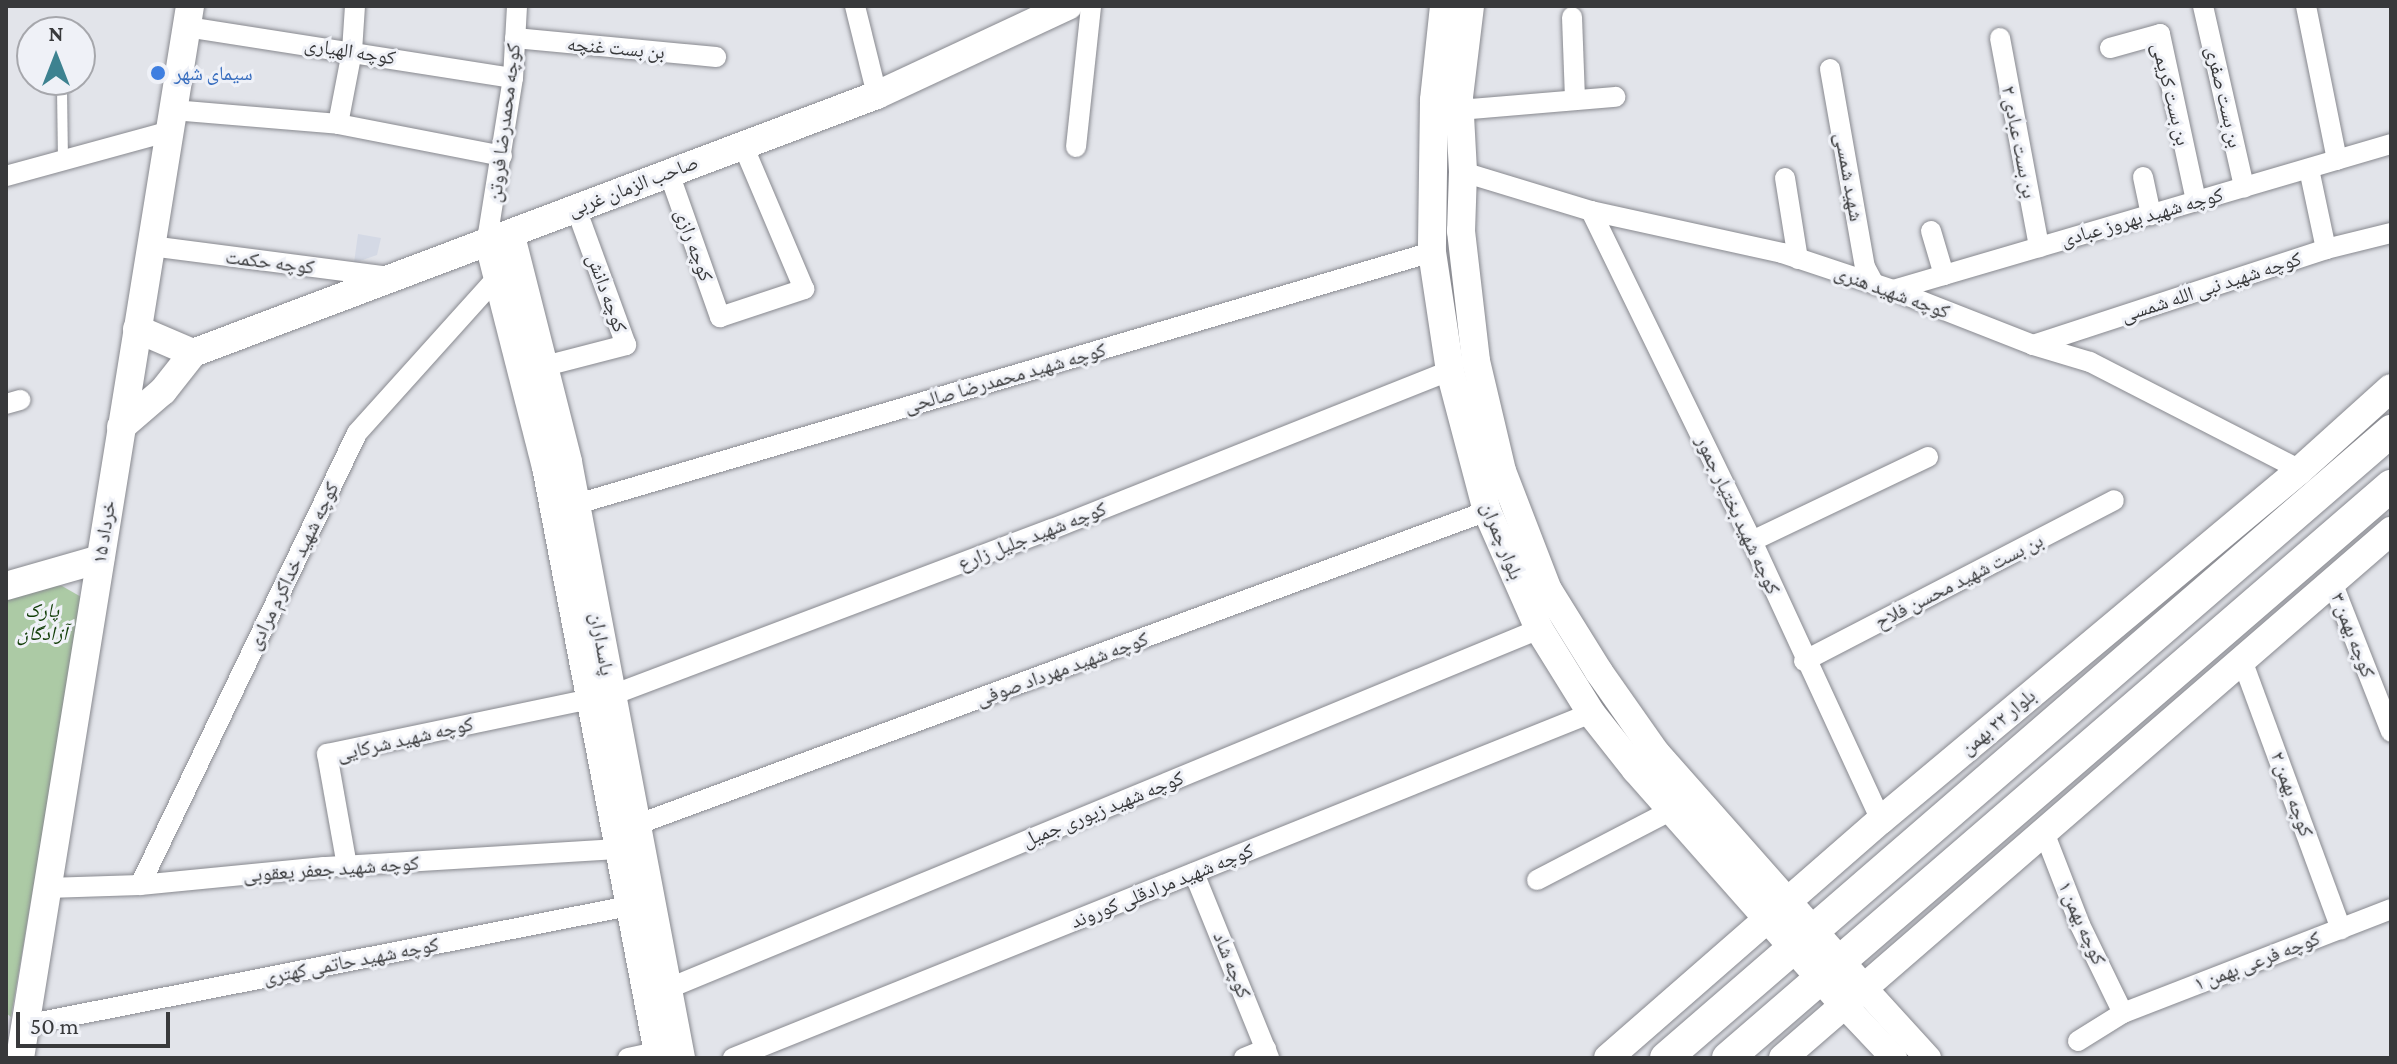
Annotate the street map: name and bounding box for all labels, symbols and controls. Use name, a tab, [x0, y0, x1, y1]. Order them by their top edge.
north arrow	[16, 16, 96, 96]
text: N	[49, 21, 64, 46]
street label: کوچه الهیاری	[303, 32, 397, 70]
street label: بن بست غنچه	[566, 32, 666, 64]
street label: بن بست کریمی	[2147, 40, 2195, 148]
street label: کوچه محمدرضا فروتن	[482, 42, 526, 204]
street label: بن بست صفری	[2201, 44, 2247, 150]
place label: سیمای شهر	[174, 61, 253, 85]
marker: سیمای شهر	[149, 64, 167, 82]
street label: بن بست عبادی ۲	[1996, 84, 2042, 200]
street label: شهید شمسی	[1829, 131, 1869, 223]
street label: صاحب الزمان غربی	[564, 150, 702, 222]
street label: کوچه شهید بهروز عبادی	[2058, 182, 2226, 252]
street label: کوچه رازی	[670, 205, 718, 285]
street label: کوچه حکمت	[224, 245, 316, 279]
street label: کوچه شهید نبی الله شمسی	[2118, 246, 2304, 328]
street label: کوچه دانش	[582, 250, 632, 336]
street label: کوچه شهید هنری	[1831, 260, 1953, 324]
street label: کوچه شهید محمدرضا صالحی	[901, 338, 1109, 418]
street label: کوچه شهید بختیار جمور	[1691, 432, 1785, 598]
street label: کوچه شهید خداکرم مرادی	[242, 478, 344, 654]
street label: کوچه شهید جلیل زارع	[954, 497, 1110, 575]
street label: ۱۵ خرداد	[87, 499, 121, 565]
street label: بلوار چمران	[1476, 499, 1528, 583]
street label: بن بست شهید محسن فلاح	[1871, 528, 2047, 634]
street label: کوچه بهمن ۳	[2326, 589, 2380, 681]
park label: پارک آزادگان	[17, 598, 67, 645]
street label: پاسداران	[585, 611, 619, 677]
street label: کوچه شهید مهرداد صوفی	[973, 627, 1151, 711]
street label: بلوار ۲۲ بهمن	[1956, 684, 2040, 760]
street label: کوچه شهید شرکایی	[334, 712, 476, 766]
street label: کوچه بهمن ۲	[2266, 748, 2318, 840]
street label: کوچه شهید زیوری جمیل	[1019, 766, 1187, 852]
street label: کوچه شهید مرادقلی کوروند	[1067, 838, 1257, 934]
street label: کوچه شهید جعفر یعقوبی	[242, 851, 420, 887]
street label: کوچه بهمن ۱	[2053, 877, 2111, 969]
street label: کوچه فرعی بهمن ۱	[2191, 926, 2323, 996]
street label: کوچه شاد	[1208, 928, 1256, 1002]
street label: کوچه شهید حاتمی کهتری	[261, 932, 441, 990]
scale bar	[20, 996, 174, 1046]
text: 50 m	[30, 1012, 79, 1039]

